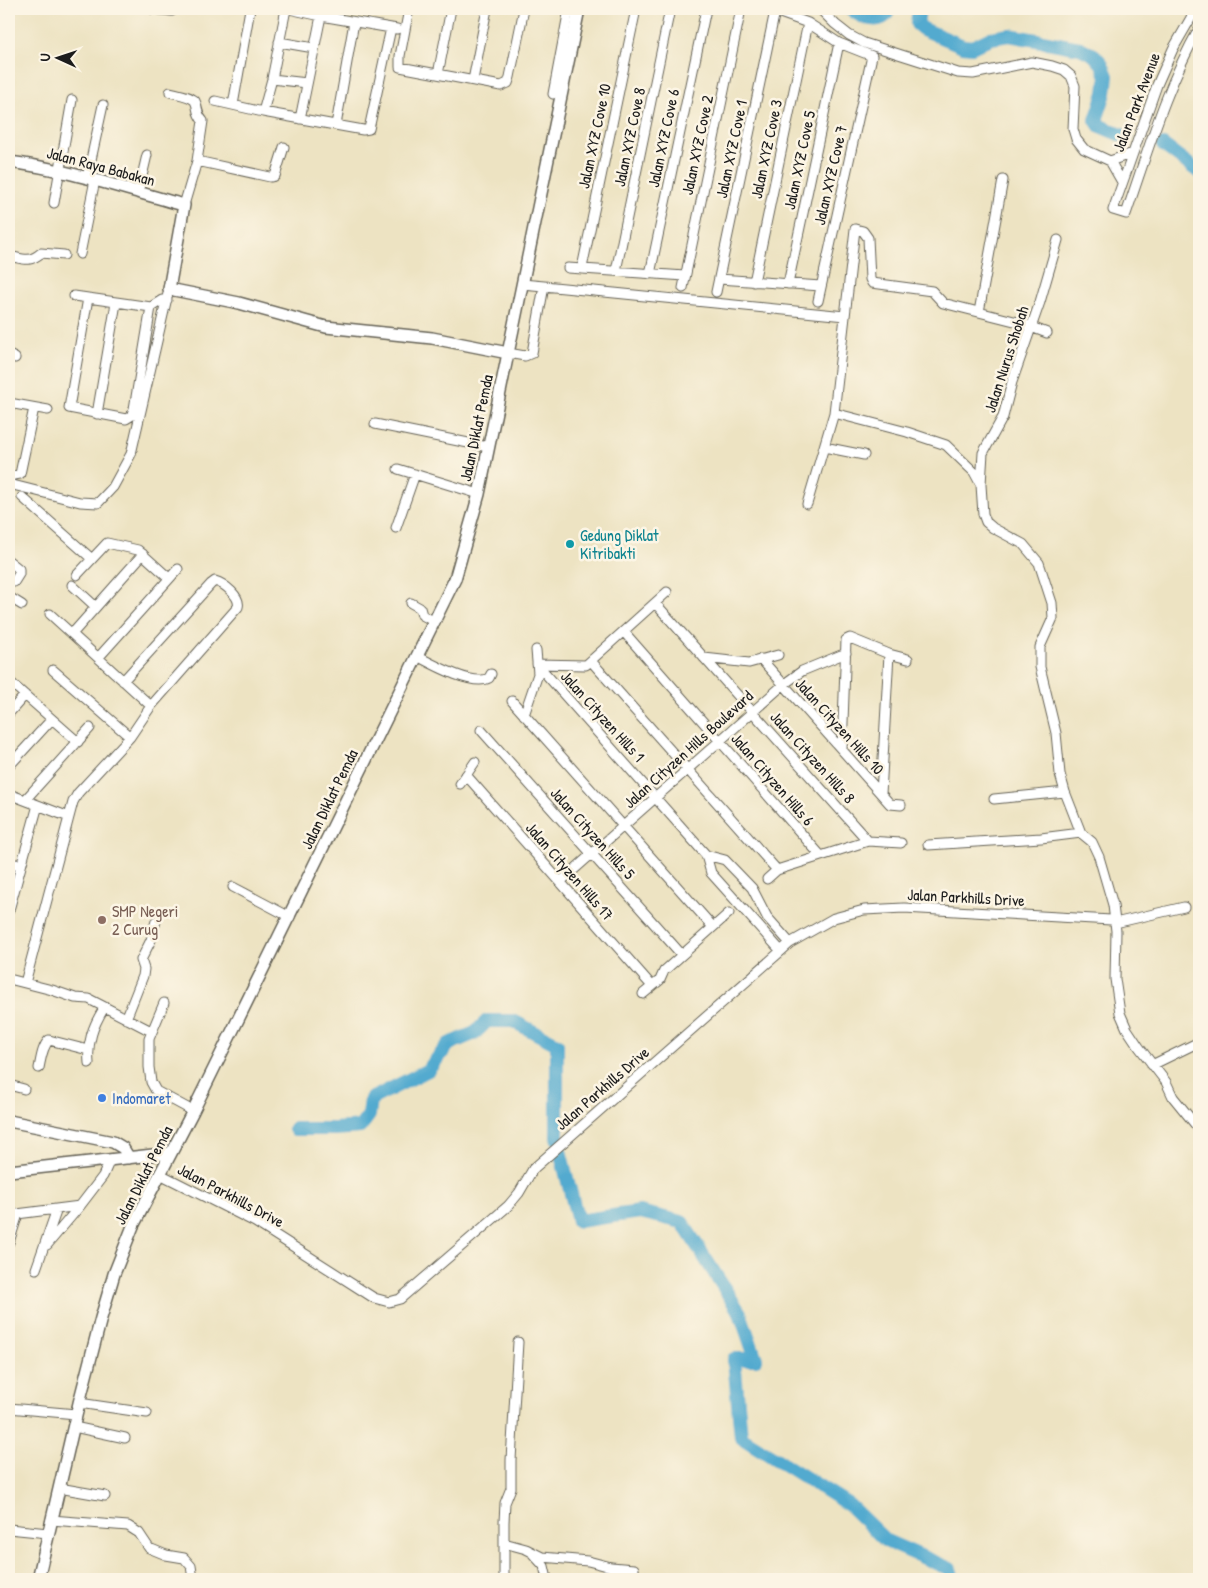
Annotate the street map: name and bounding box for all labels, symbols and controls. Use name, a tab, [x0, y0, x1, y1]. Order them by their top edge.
north arrow	[32, 32, 82, 82]
street label: Jalan Park Avenue	[1107, 49, 1165, 155]
text: U	[35, 53, 54, 62]
street label: Jalan XYZ Cove 10	[572, 81, 616, 191]
street label: Jalan XYZ Cove 8	[608, 85, 650, 189]
street label: Jalan XYZ Cove 6	[642, 87, 684, 189]
street label: Jalan XYZ Cove 2	[676, 93, 718, 197]
street label: Jalan XYZ Cove 3	[745, 97, 787, 201]
street label: Jalan XYZ Cove 1	[710, 98, 752, 200]
street label: Jalan XYZ Cove 5	[778, 108, 820, 211]
street label: Jalan XYZ Cove 7	[808, 123, 852, 227]
street label: Jalan Raya Babakan	[44, 141, 158, 191]
street label: Jalan Nurus Shobah	[978, 303, 1034, 415]
street label: Jalan Diklat Pemda	[454, 373, 498, 483]
place label: Gedung Diklat Kitribakti	[580, 524, 659, 564]
marker: Gedung Diklat Kitribakti	[564, 538, 576, 550]
street label: Jalan Cityzen Hills 1	[556, 666, 650, 767]
street label: Jalan Cityzen Hills 10	[791, 673, 889, 779]
street label: Jalan Cityzen Hills Boulevard	[619, 685, 757, 813]
street label: Jalan Cityzen Hills 8	[766, 706, 860, 808]
street label: Jalan Cityzen Hills 6	[726, 728, 820, 830]
street label: Jalan Diklat Pemda	[295, 745, 363, 853]
street label: Jalan Cityzen Hills 5	[546, 782, 640, 884]
street label: Jalan Cityzen Hills 17	[521, 817, 619, 925]
street label: Jalan Parkhills Drive	[907, 883, 1026, 911]
place label: SMP Negeri 2 Curug	[112, 900, 178, 940]
marker: SMP Negeri 2 Curug	[96, 914, 108, 926]
street label: Jalan Parkhills Drive	[550, 1041, 654, 1135]
place label: Indomaret	[112, 1087, 171, 1109]
marker: Indomaret	[96, 1092, 108, 1104]
street label: Jalan Diklat Pemda	[109, 1122, 177, 1228]
street label: Jalan Parkhills Drive	[174, 1158, 289, 1233]

